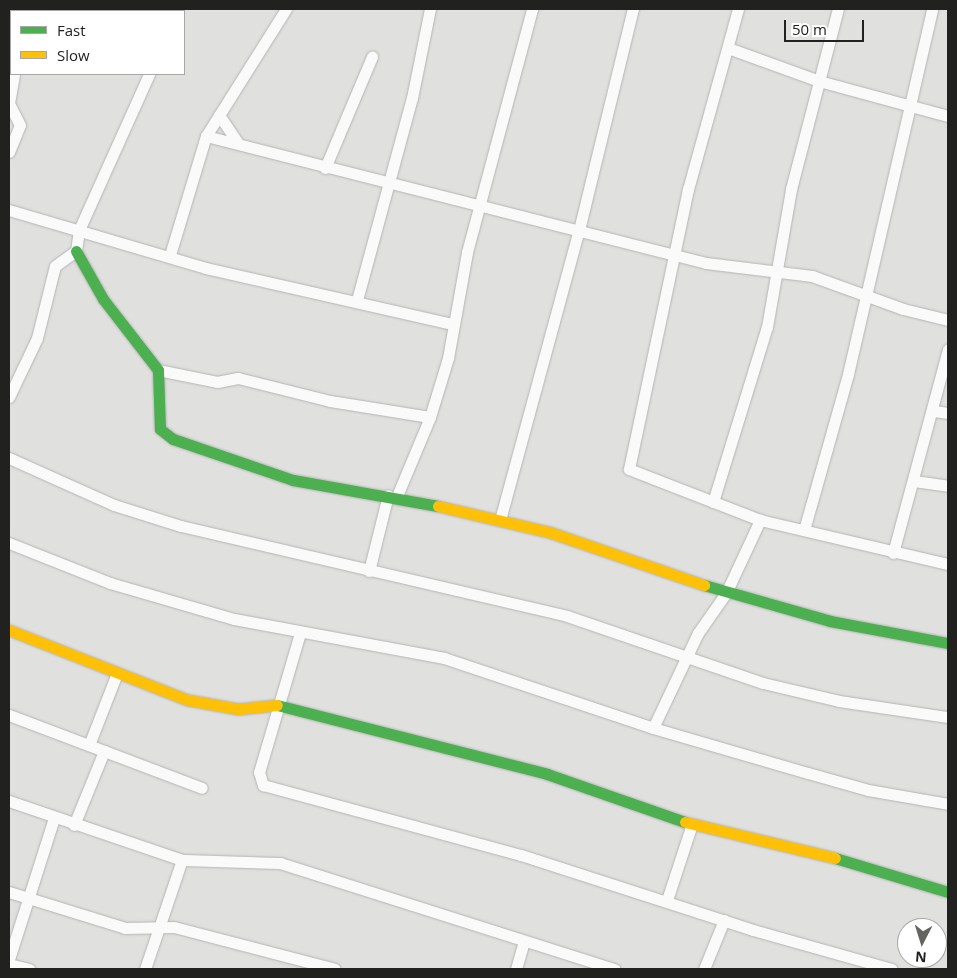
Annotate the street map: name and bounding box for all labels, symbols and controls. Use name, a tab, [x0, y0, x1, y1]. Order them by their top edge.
legend	[10, 10, 185, 75]
scale bar	[787, 10, 867, 42]
text: 50 m	[792, 19, 827, 39]
text: Fast	[57, 20, 86, 40]
text: Slow	[57, 45, 90, 65]
north arrow	[897, 918, 947, 968]
text: N	[914, 947, 927, 967]

